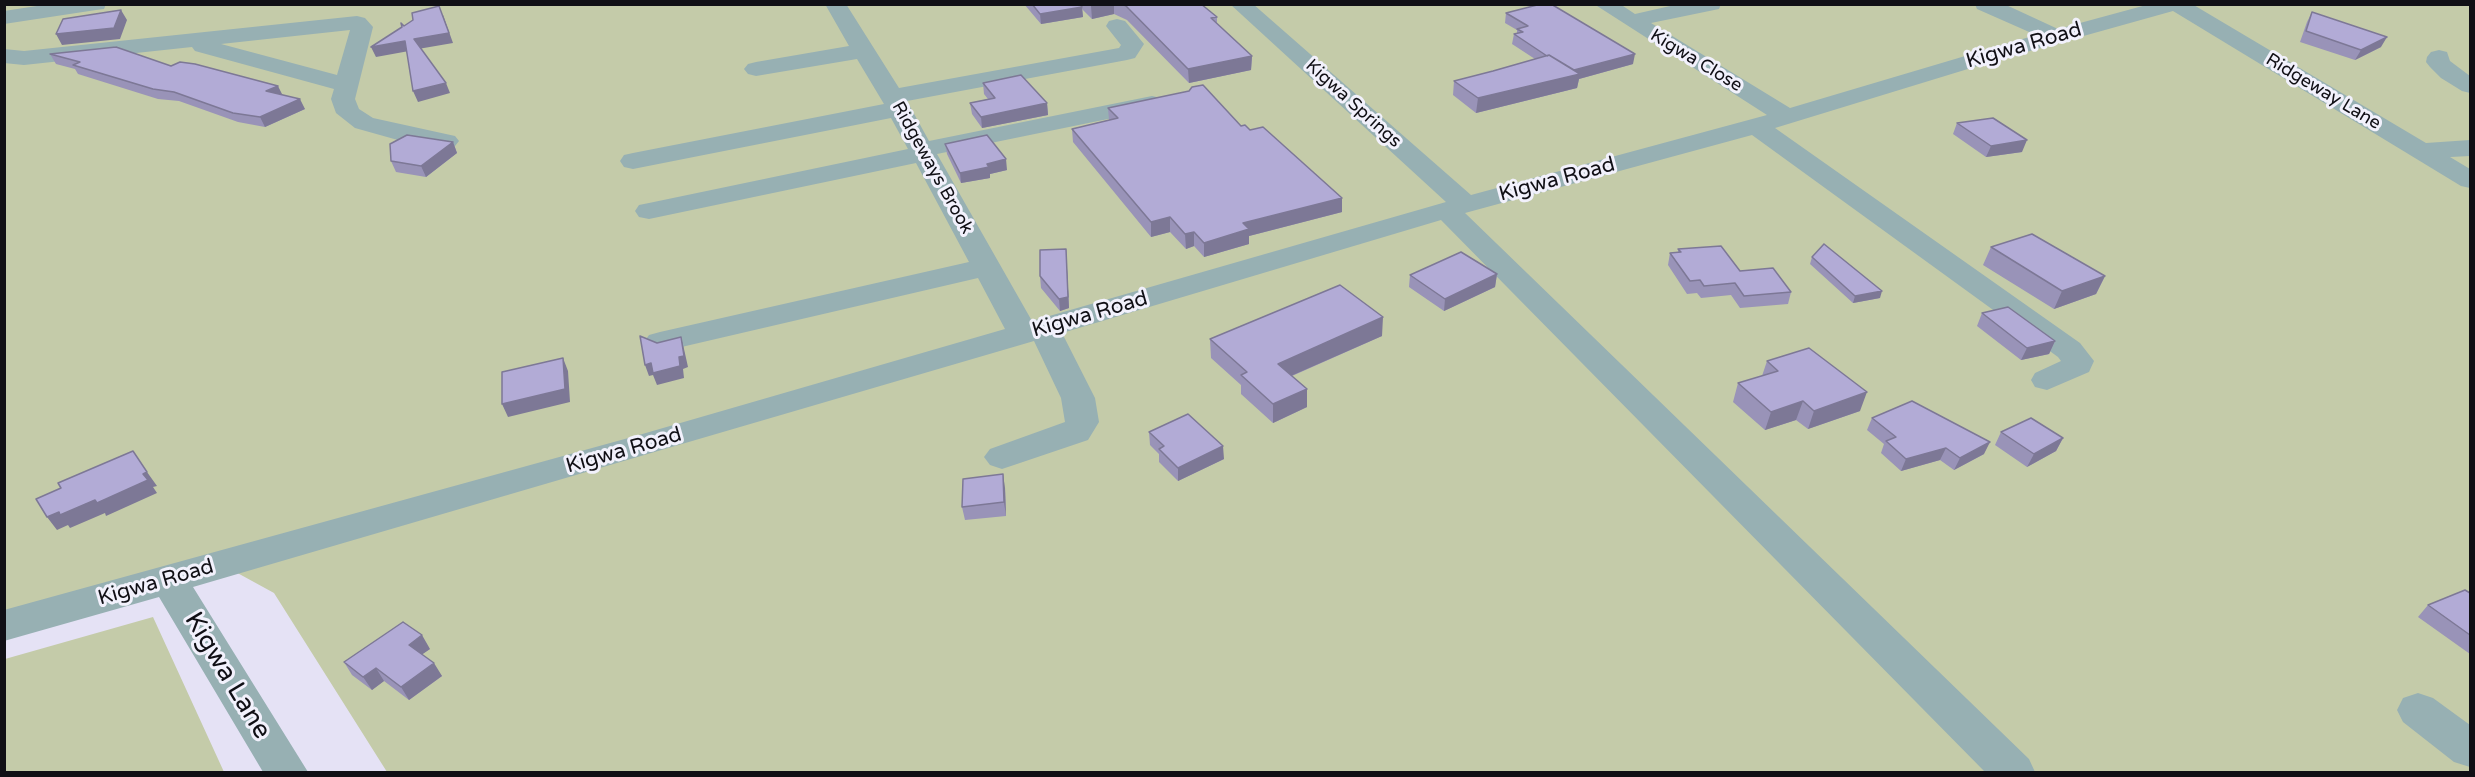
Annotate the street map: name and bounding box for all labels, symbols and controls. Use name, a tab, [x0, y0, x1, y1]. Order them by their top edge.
street label: Kigwa Road	[1963, 17, 2085, 75]
street label: Kigwa Close	[1646, 25, 1746, 97]
street label: Ridgeway Lane	[2262, 49, 2384, 135]
street label: Kigwa Springs	[1301, 55, 1405, 153]
street label: Ridgeways Brook	[887, 98, 977, 238]
street label: Kigwa Road	[1496, 152, 1618, 208]
street label: Kigwa Road	[1029, 286, 1151, 344]
street label: Kigwa Road	[563, 422, 685, 480]
street label: Kigwa Road	[95, 554, 217, 612]
street label: Kigwa Lane	[177, 607, 277, 745]

